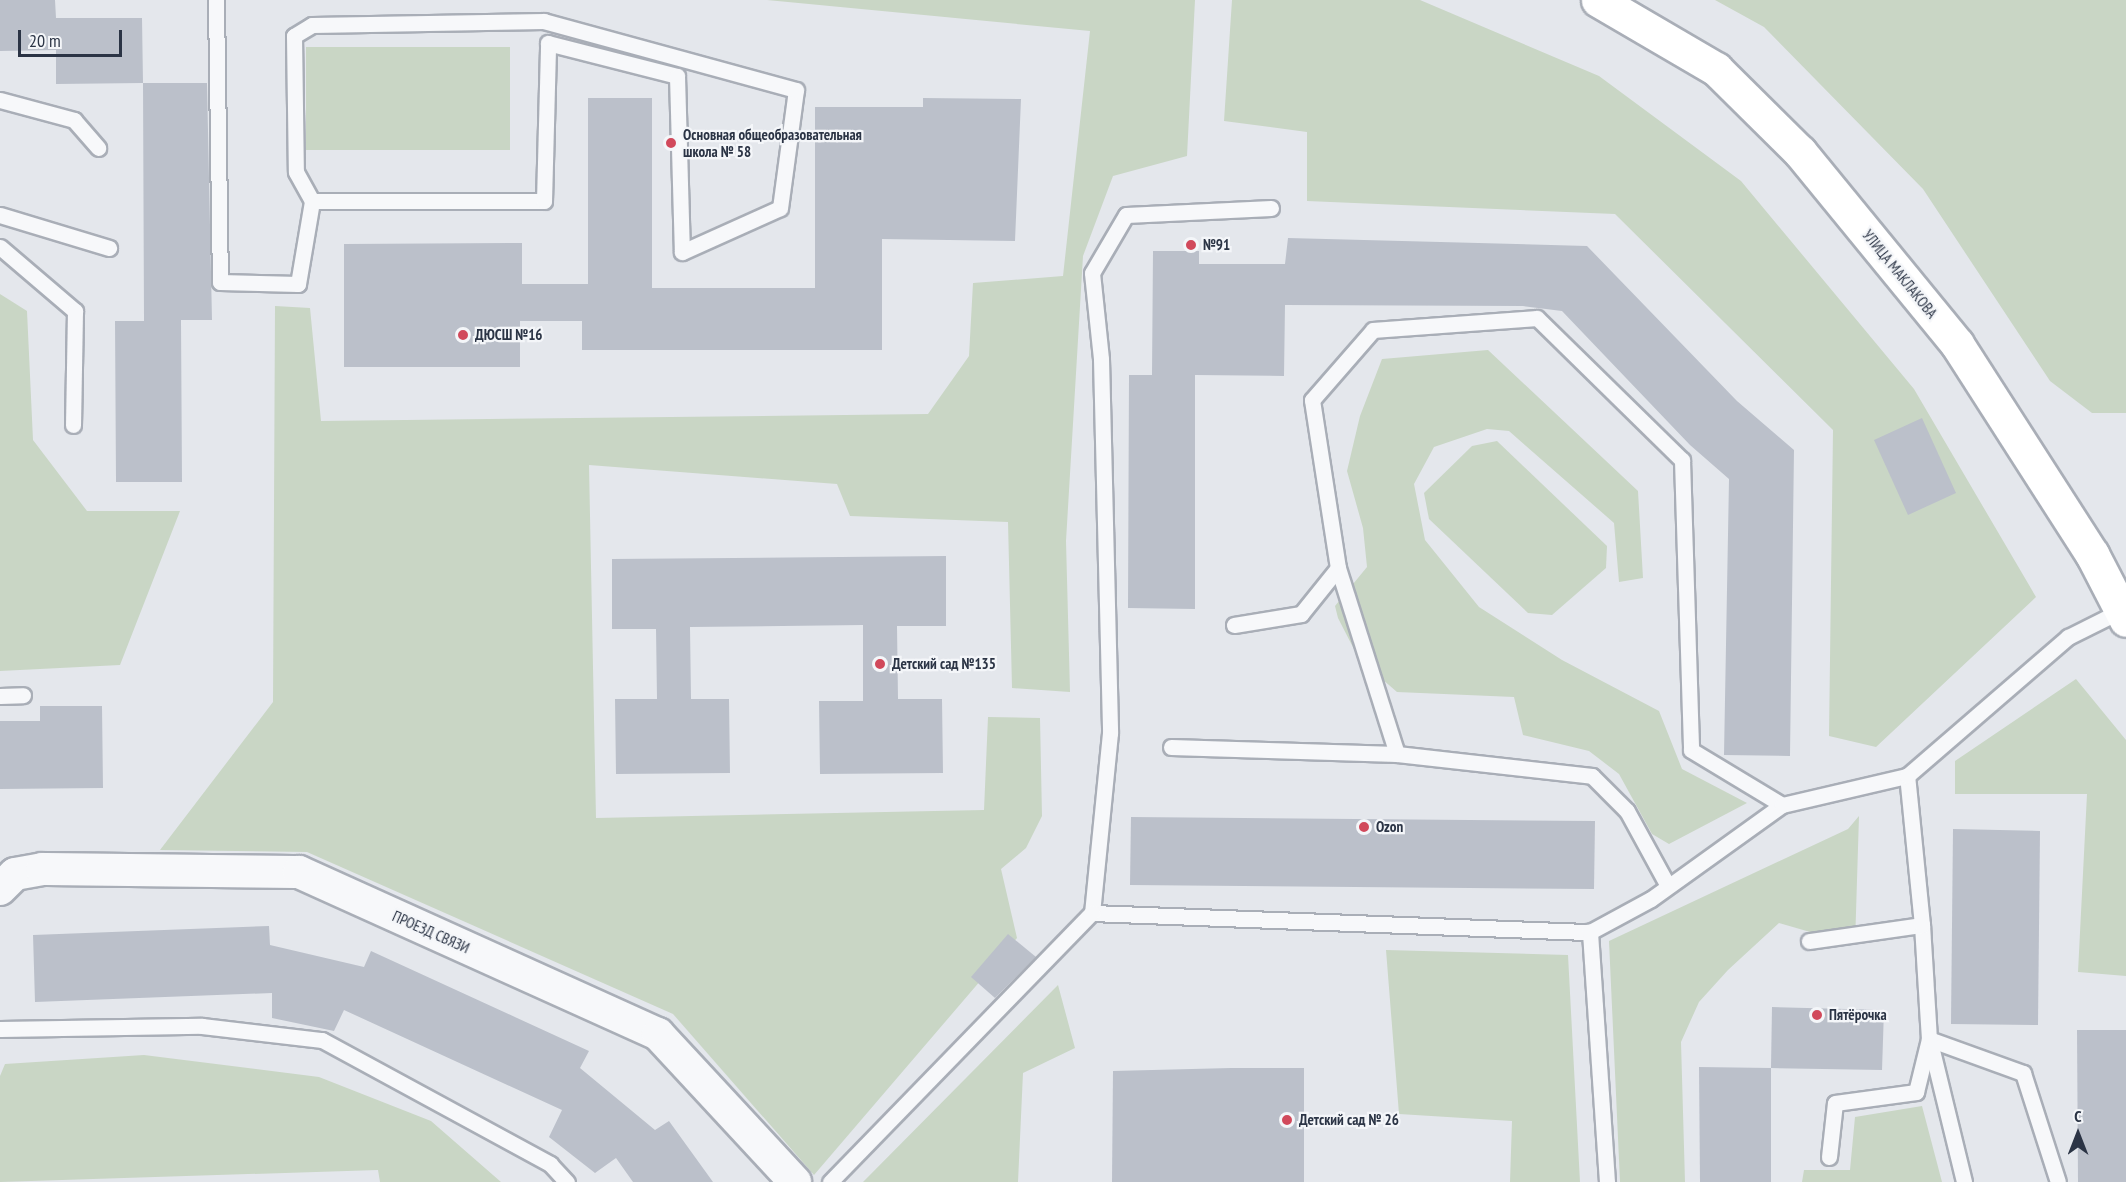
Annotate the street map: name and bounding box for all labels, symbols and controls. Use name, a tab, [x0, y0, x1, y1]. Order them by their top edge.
scale bar	[21, 18, 124, 56]
text: 20 m	[29, 29, 61, 52]
place label: Основная общеобразовательная школа № 58	[683, 125, 862, 160]
marker: Основная общеобразовательная школа № 58	[664, 136, 678, 150]
street label: УЛИЦА МАКЛАКОВА	[1859, 226, 1941, 322]
place label: №91	[1203, 236, 1230, 254]
marker: №91	[1184, 238, 1198, 252]
place label: ДЮСШ №16	[475, 326, 542, 344]
marker: ДЮСШ №16	[456, 328, 470, 342]
place label: Детский сад №135	[892, 655, 996, 673]
marker: Детский сад №135	[873, 657, 887, 671]
place label: Ozon	[1376, 818, 1403, 836]
marker: Ozon	[1357, 820, 1371, 834]
street label: ПРОЕЗД СВЯЗИ	[390, 907, 472, 957]
place label: Пятёрочка	[1829, 1006, 1887, 1024]
marker: Пятёрочка	[1810, 1008, 1824, 1022]
north arrow	[2048, 1104, 2108, 1164]
text: С	[2074, 1106, 2082, 1126]
place label: Детский сад № 26	[1299, 1111, 1399, 1129]
marker: Детский сад № 26	[1280, 1113, 1294, 1127]

